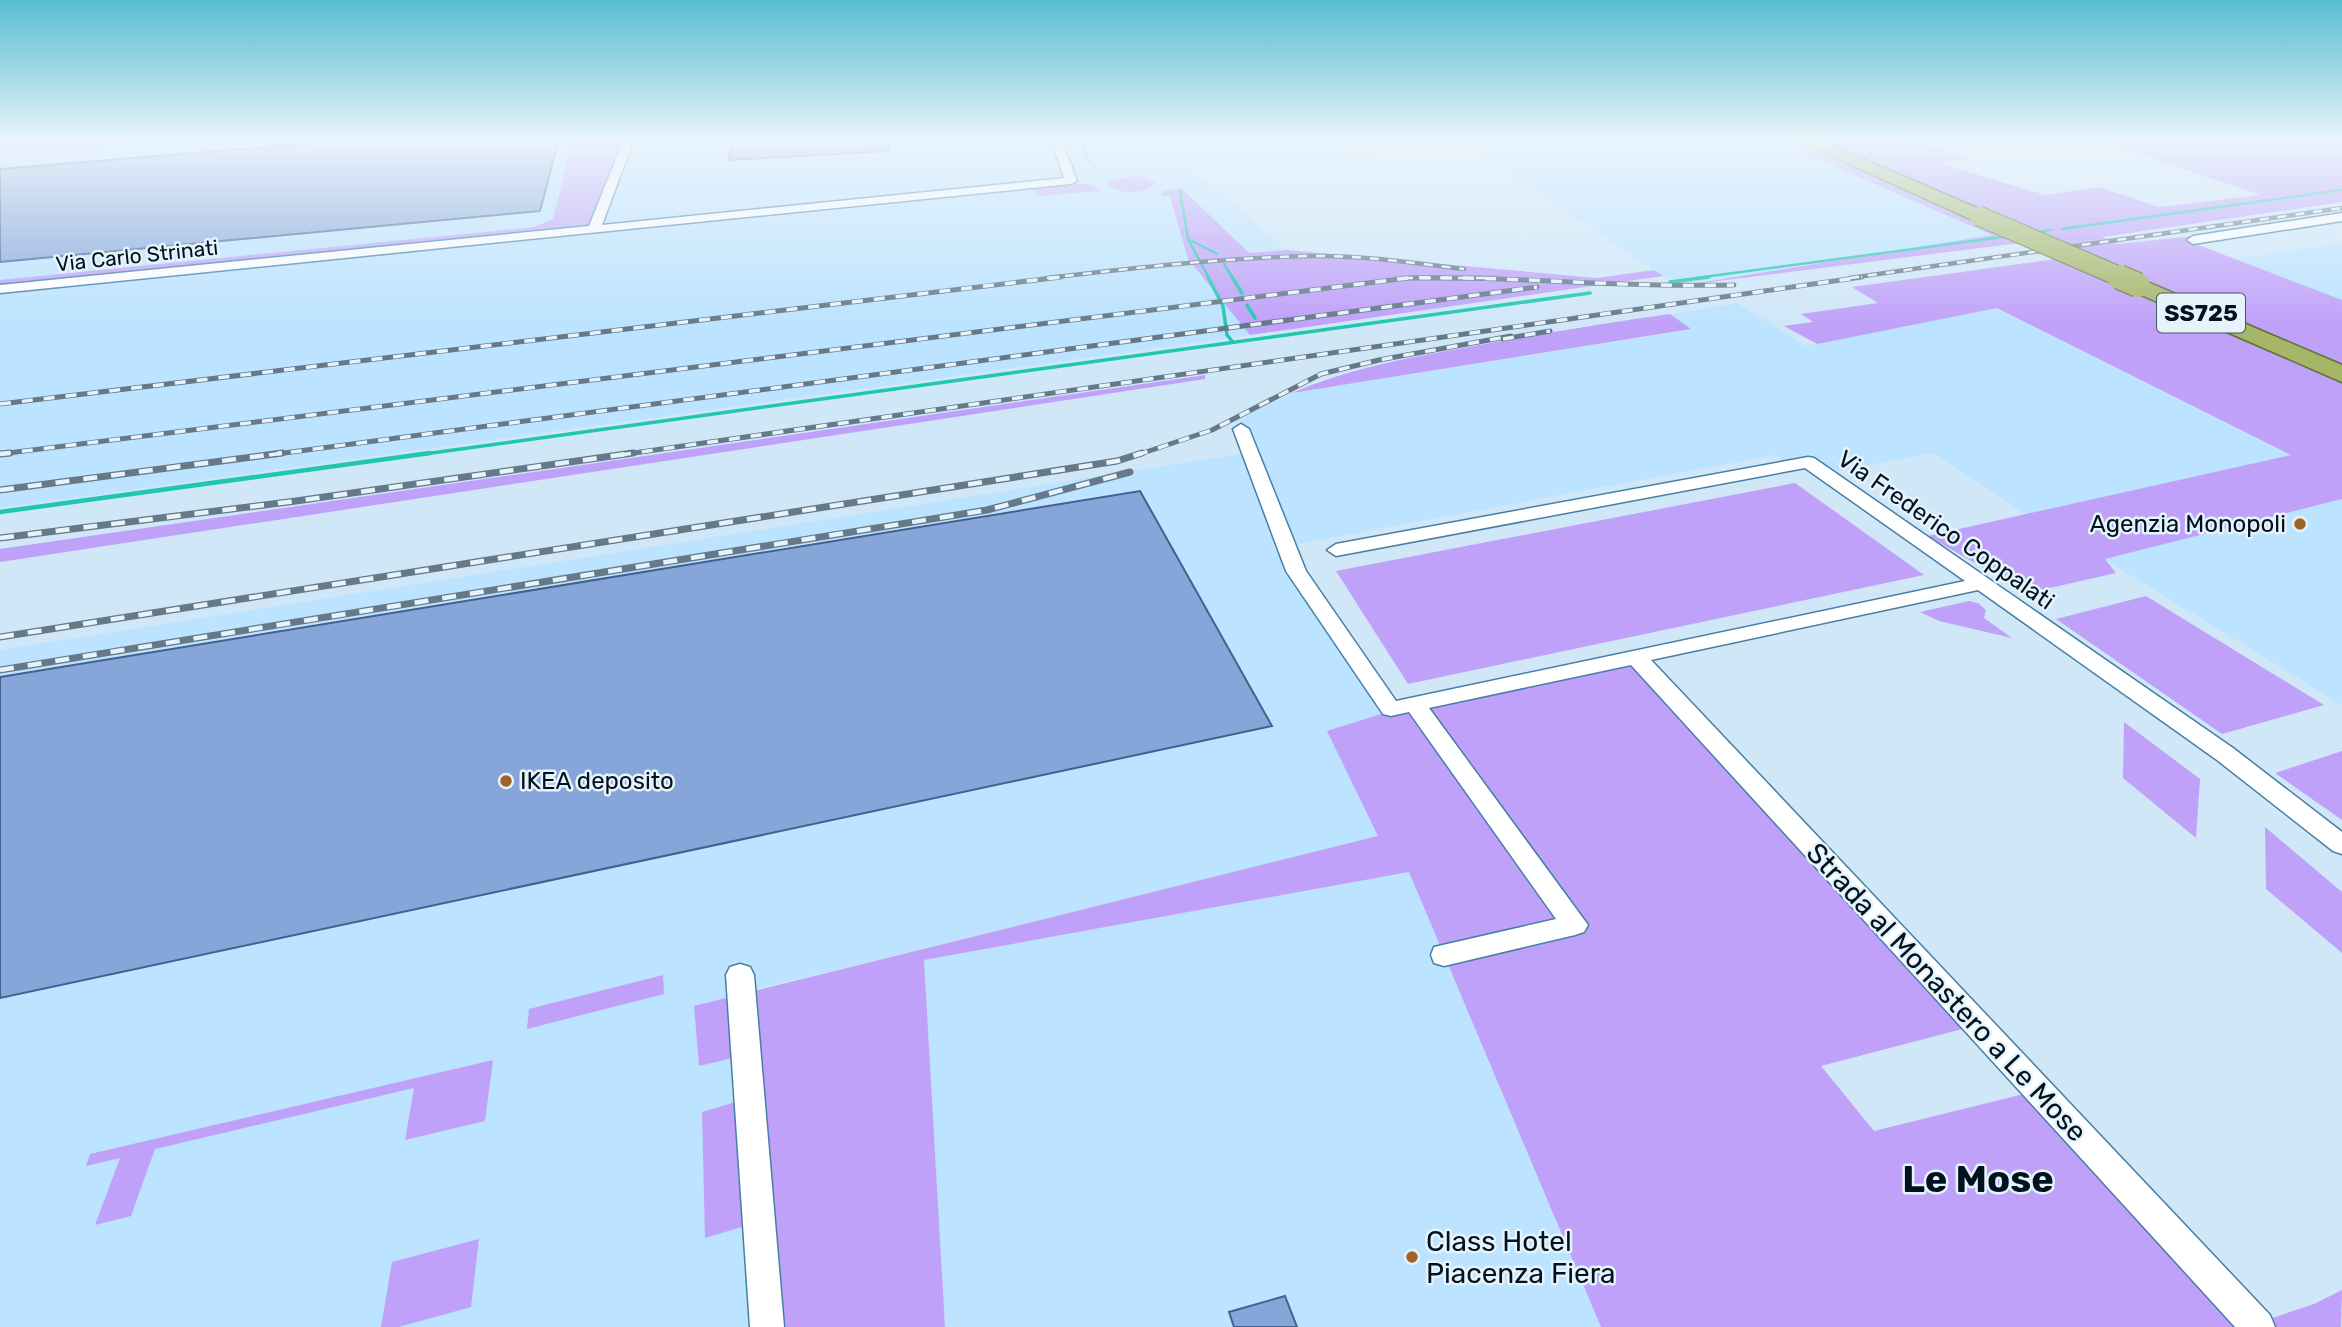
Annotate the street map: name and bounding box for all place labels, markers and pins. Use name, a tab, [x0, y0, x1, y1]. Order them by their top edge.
place label: Agenzia Monopoli	[2090, 510, 2286, 538]
marker: Agenzia Monopoli	[2292, 516, 2308, 532]
place label: IKEA deposito	[520, 767, 674, 795]
marker: IKEA deposito	[498, 773, 514, 789]
place label: Class Hotel Piacenza Fiera	[1426, 1225, 1616, 1290]
marker: Class Hotel Piacenza Fiera	[1404, 1249, 1420, 1265]

